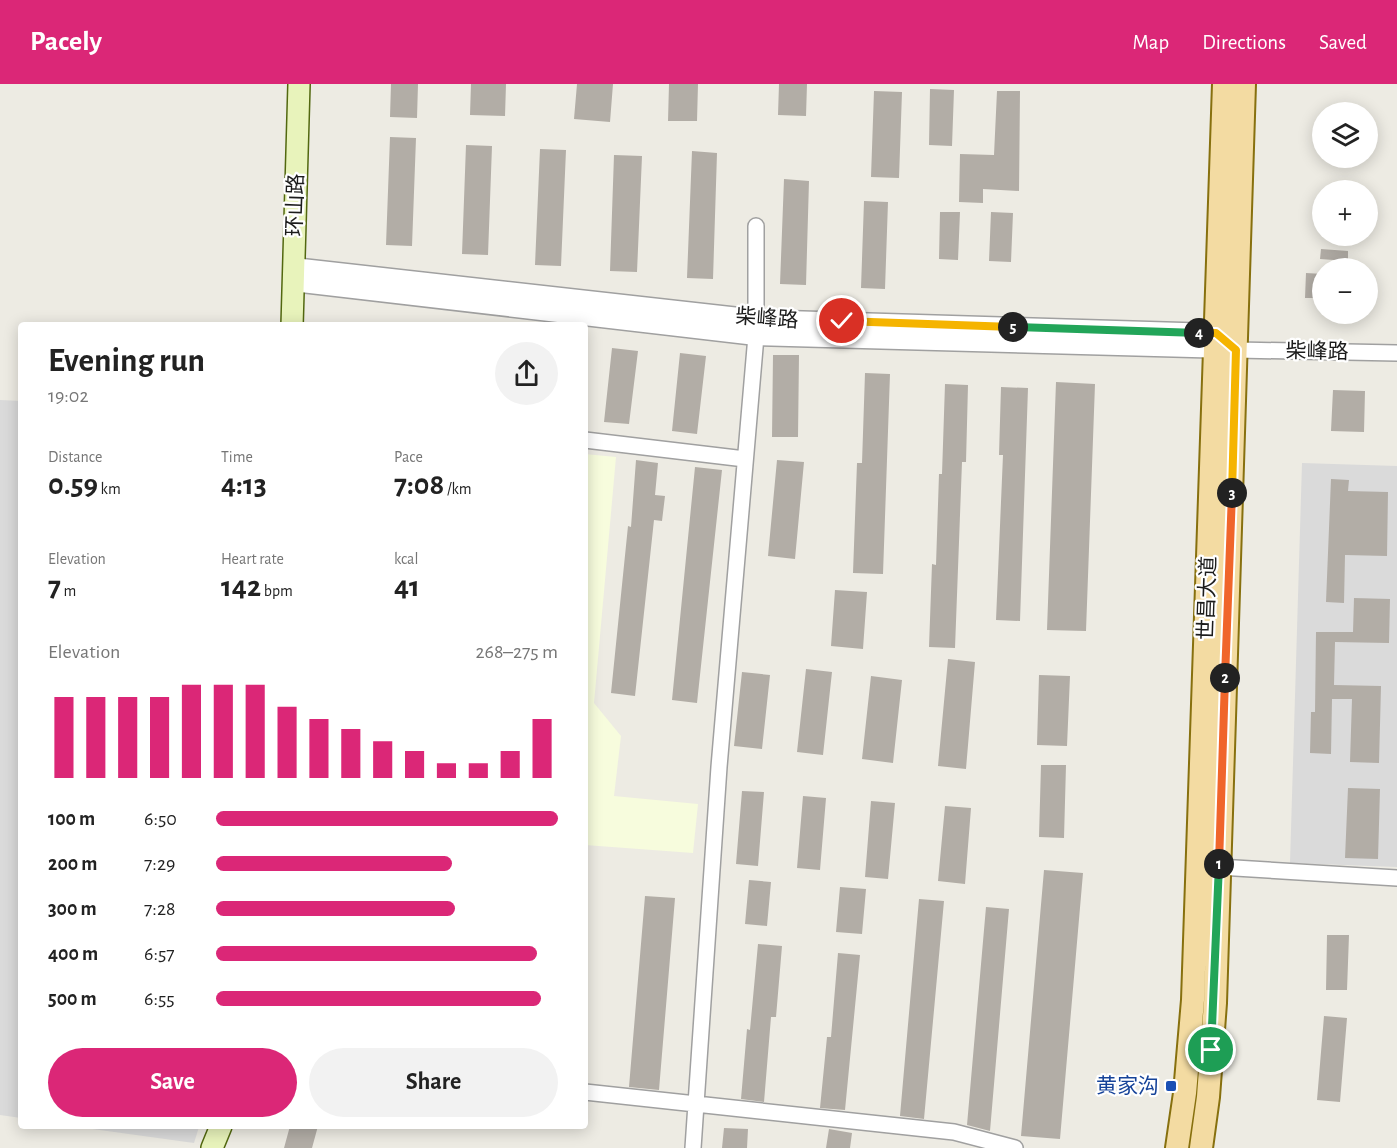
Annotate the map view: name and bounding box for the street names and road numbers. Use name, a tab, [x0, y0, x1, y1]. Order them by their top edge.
street label: 环山路	[283, 173, 307, 237]
street label: 柴峰路	[735, 305, 799, 331]
street label: 柴峰路	[1285, 339, 1349, 363]
street label: 世昌大道	[1195, 556, 1219, 640]

